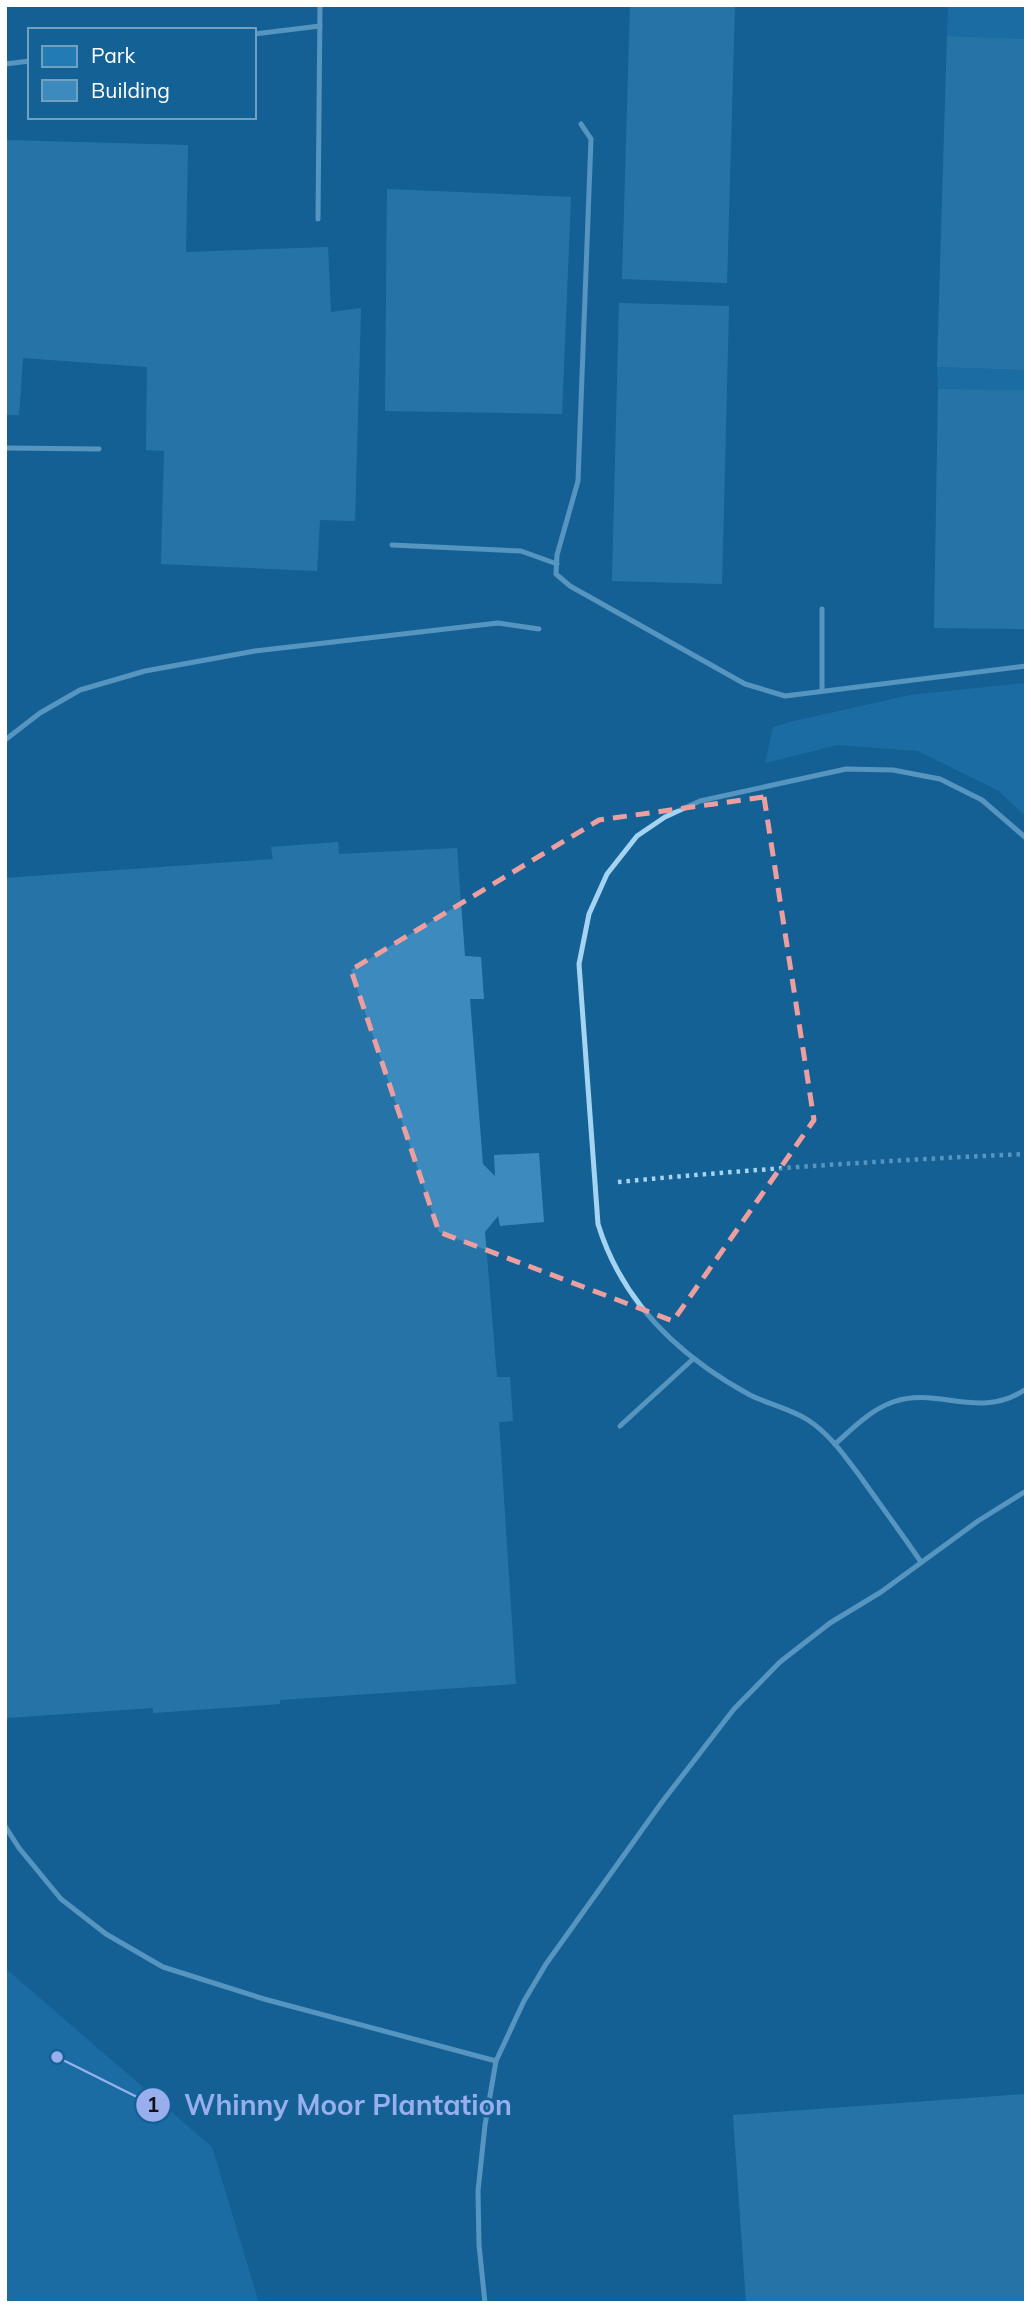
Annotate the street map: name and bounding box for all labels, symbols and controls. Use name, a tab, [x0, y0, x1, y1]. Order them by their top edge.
legend	[28, 28, 256, 119]
text: Park	[91, 42, 135, 68]
text: Building	[91, 77, 170, 103]
callout: Whinny Moor Plantation	[135, 2080, 526, 2129]
text: Whinny Moor Plantation	[184, 2087, 512, 2122]
text: 1	[147, 2091, 159, 2117]

